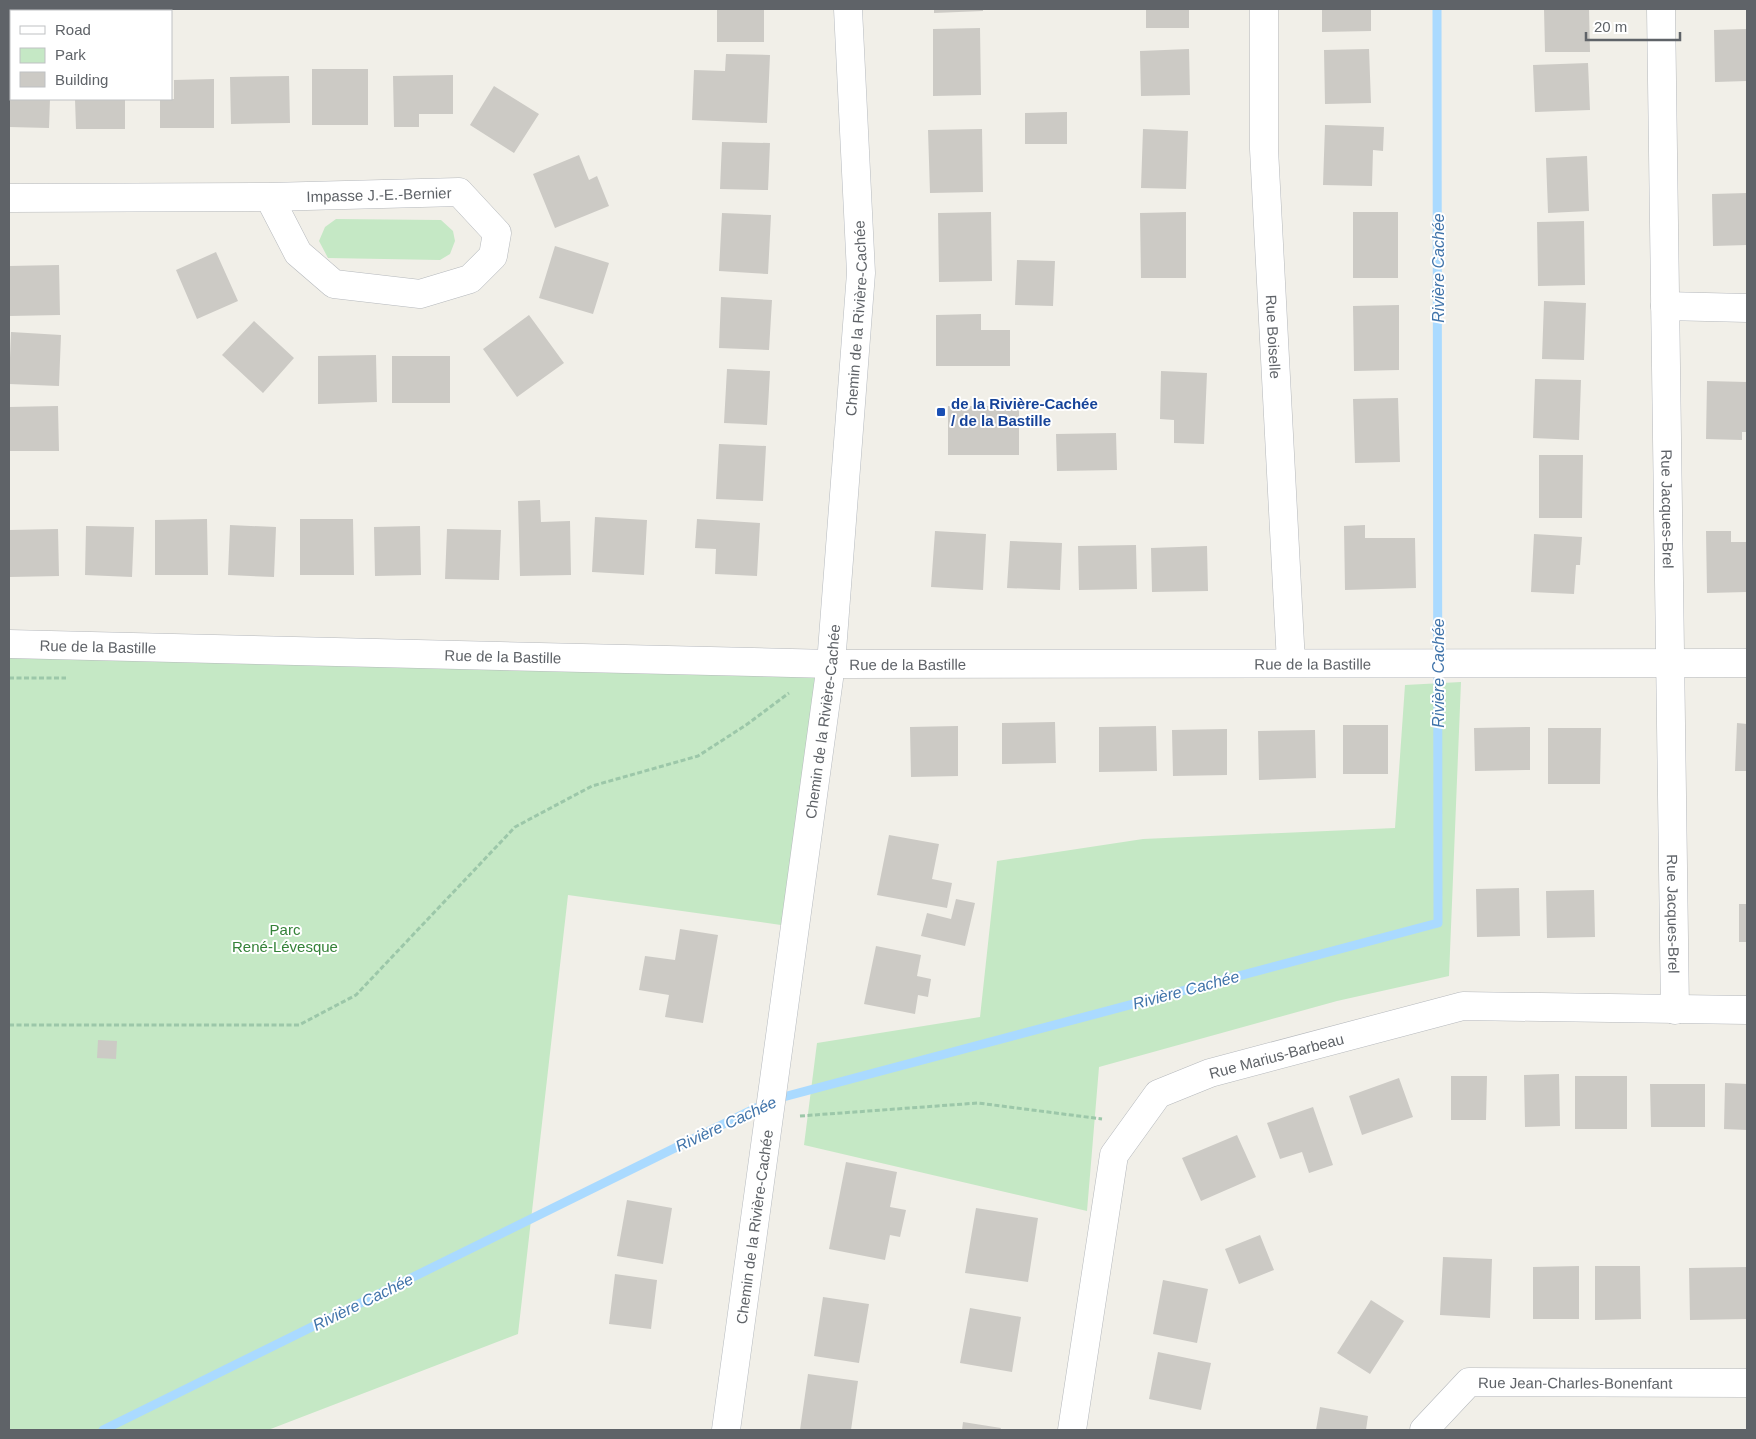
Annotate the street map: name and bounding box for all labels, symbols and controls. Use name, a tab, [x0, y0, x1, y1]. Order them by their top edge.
legend	[10, 10, 172, 100]
scale bar	[1586, 10, 1680, 42]
text: 20 m	[1594, 18, 1627, 35]
text: Road	[55, 21, 91, 38]
text: Park	[55, 46, 86, 63]
text: Building	[55, 71, 108, 88]
street label: Impasse J.-E.-Bernier	[306, 184, 452, 205]
water label: Rivière Cachée	[1430, 213, 1447, 323]
street label: Chemin de la Rivière-Cachée	[842, 220, 870, 417]
street label: Rue Boiselle	[1263, 294, 1285, 379]
place label: de la Rivière-Cachée / de la Bastille	[951, 395, 1098, 429]
marker: de la Rivière-Cachée / de la Bastille	[935, 406, 947, 418]
street label: Rue Jacques-Brel	[1659, 449, 1677, 569]
water label: Rivière Cachée	[1430, 618, 1447, 728]
street label: Chemin de la Rivière-Cachée	[801, 624, 843, 820]
street label: Rue de la Bastille	[39, 636, 157, 656]
street label: Rue de la Bastille	[444, 646, 561, 666]
street label: Rue de la Bastille	[849, 655, 966, 672]
street label: Rue de la Bastille	[1254, 655, 1371, 672]
street label: Rue Jacques-Brel	[1664, 854, 1683, 974]
park label: Parc René-Lévesque	[232, 921, 338, 955]
water label: Rivière Cachée	[1131, 968, 1241, 1012]
street label: Rue Marius-Barbeau	[1207, 1030, 1345, 1081]
water label: Rivière Cachée	[673, 1093, 779, 1155]
street label: Chemin de la Rivière-Cachée	[732, 1129, 776, 1325]
water label: Rivière Cachée	[310, 1270, 416, 1334]
street label: Rue Jean-Charles-Bonenfant	[1478, 1374, 1673, 1391]

